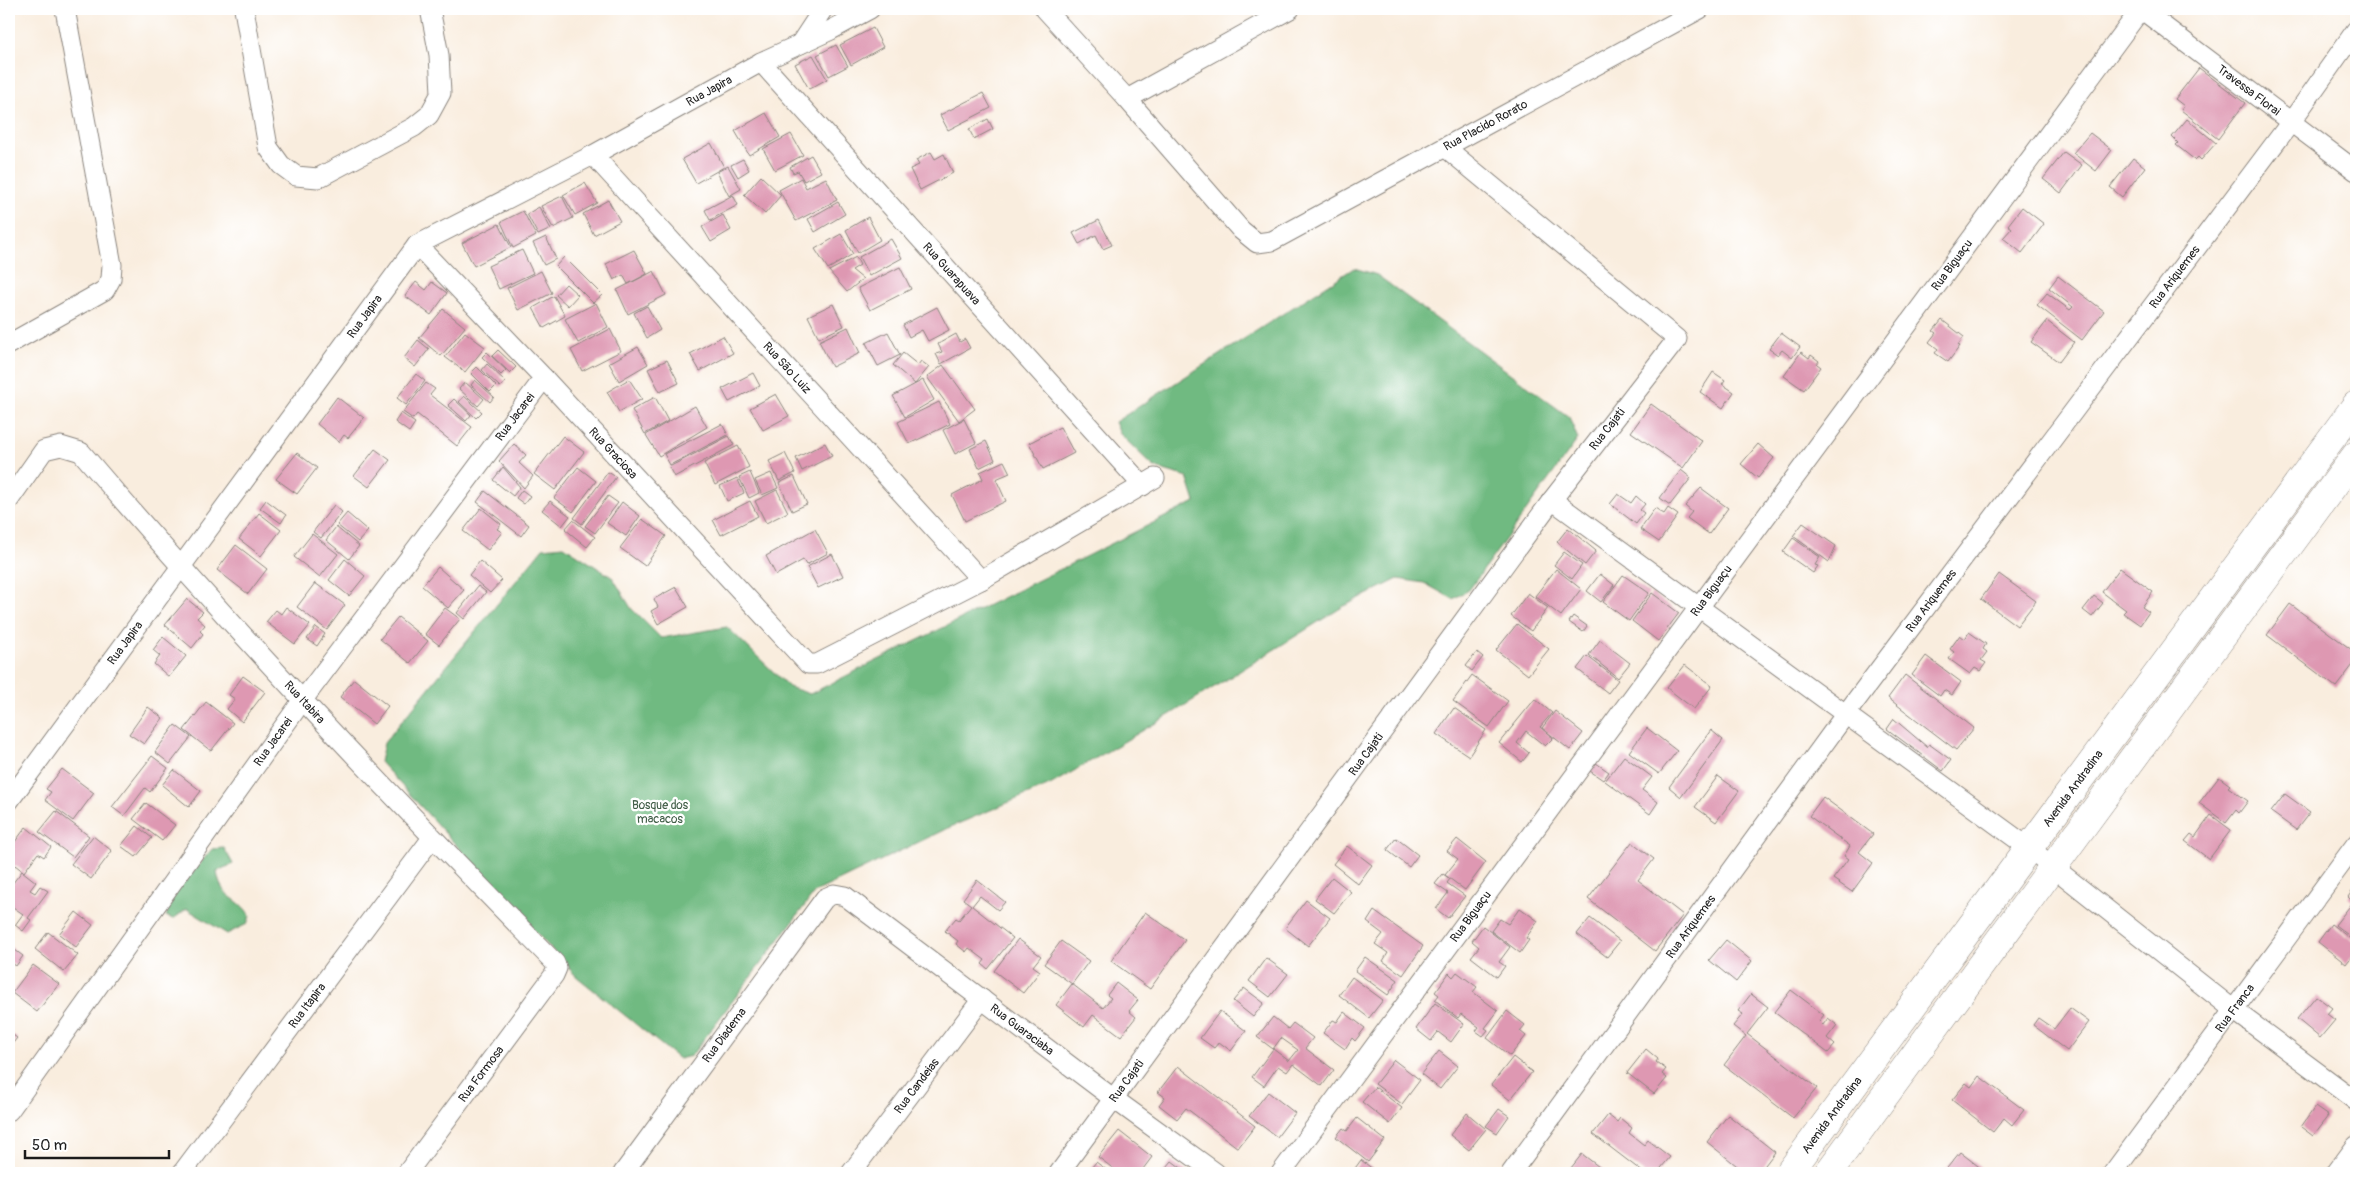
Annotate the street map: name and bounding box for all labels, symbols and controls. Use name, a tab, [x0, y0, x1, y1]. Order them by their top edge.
street label: Travessa Florai	[2214, 62, 2283, 119]
street label: Rua Japira	[684, 72, 735, 110]
street label: Rua Placido Rorato	[1441, 97, 1531, 155]
street label: Rua Biguaçu	[1928, 237, 1976, 294]
street label: Rua Guarapuava	[919, 240, 984, 309]
street label: Rua Ariquemes	[2146, 242, 2204, 312]
street label: Rua Japira	[344, 292, 386, 341]
street label: Rua São Luiz	[759, 339, 814, 397]
street label: Rua Jacarei	[492, 390, 538, 444]
street label: Rua Cajati	[1586, 405, 1628, 453]
street label: Rua Graciosa	[585, 424, 641, 483]
street label: Rua Biguaçu	[1688, 562, 1736, 620]
street label: Rua Ariquemes	[1903, 566, 1960, 635]
street label: Rua Japira	[104, 618, 147, 668]
street label: Rua Itabira	[281, 678, 328, 727]
street label: Rua Jacarei	[251, 715, 296, 769]
street label: Rua Cajati	[1346, 730, 1387, 779]
street label: Avenida Andradina	[2040, 747, 2107, 830]
park label: Bosque dos macacos	[632, 798, 689, 827]
street label: Rua Biguaçu	[1447, 888, 1495, 945]
street label: Rua Ariquemes	[1663, 892, 1720, 962]
street label: Rua Itapira	[286, 980, 329, 1031]
street label: Rua Franca	[2212, 981, 2258, 1036]
street label: Rua Guaraciaba	[987, 1001, 1057, 1059]
street label: Rua Diadema	[699, 1005, 750, 1066]
street label: Rua Formosa	[455, 1043, 508, 1105]
street label: Rua Candeias	[891, 1055, 943, 1117]
street label: Rua Cajati	[1106, 1057, 1147, 1106]
street label: Avenida Andradina	[1799, 1074, 1866, 1157]
scale bar	[25, 1127, 169, 1159]
text: 50 m	[32, 1136, 67, 1155]

